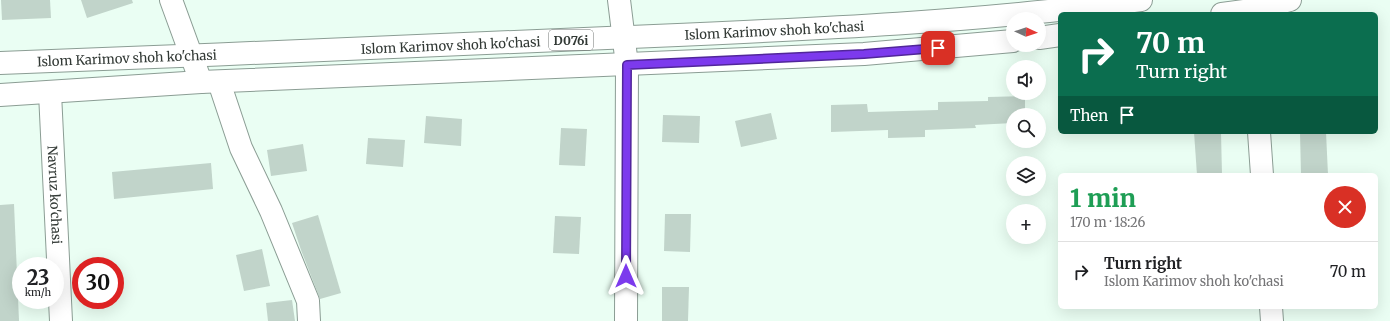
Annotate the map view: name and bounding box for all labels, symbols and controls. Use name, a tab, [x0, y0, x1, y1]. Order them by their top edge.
north arrow	[1006, 12, 1046, 52]
map controls	[1006, 12, 1046, 244]
street label: Islom Karimov shoh ko'chasi	[684, 17, 865, 43]
text: 70 m	[1136, 25, 1205, 61]
icon: right	[1070, 28, 1122, 80]
road number: D076i	[549, 30, 593, 50]
pin	[921, 31, 955, 65]
street label: Islom Karimov shoh ko'chasi	[360, 33, 541, 57]
icon: arrive	[927, 37, 949, 59]
street label: Islom Karimov shoh ko'chasi	[37, 46, 217, 70]
button: sound	[1006, 60, 1046, 100]
text: Turn right	[1136, 60, 1227, 83]
icon: arrive	[1116, 104, 1138, 126]
text: Then	[1070, 106, 1108, 125]
button: search	[1006, 108, 1046, 148]
street label: Navruz ko'chasi	[44, 145, 66, 245]
button: layers	[1006, 156, 1046, 196]
text: 1 min	[1070, 183, 1136, 214]
button: close	[1324, 186, 1366, 228]
button: +	[1006, 204, 1046, 244]
text: 170 m · 18:26	[1070, 214, 1145, 231]
text: Turn right	[1104, 254, 1182, 273]
position arrow	[605, 255, 647, 297]
speed limit sign: 30	[72, 257, 124, 309]
icon: right	[1070, 261, 1092, 283]
text: 70 m	[1330, 262, 1366, 281]
text: 23	[27, 265, 49, 290]
text: Islom Karimov shoh ko'chasi	[1104, 273, 1284, 290]
text: km/h	[25, 286, 51, 299]

